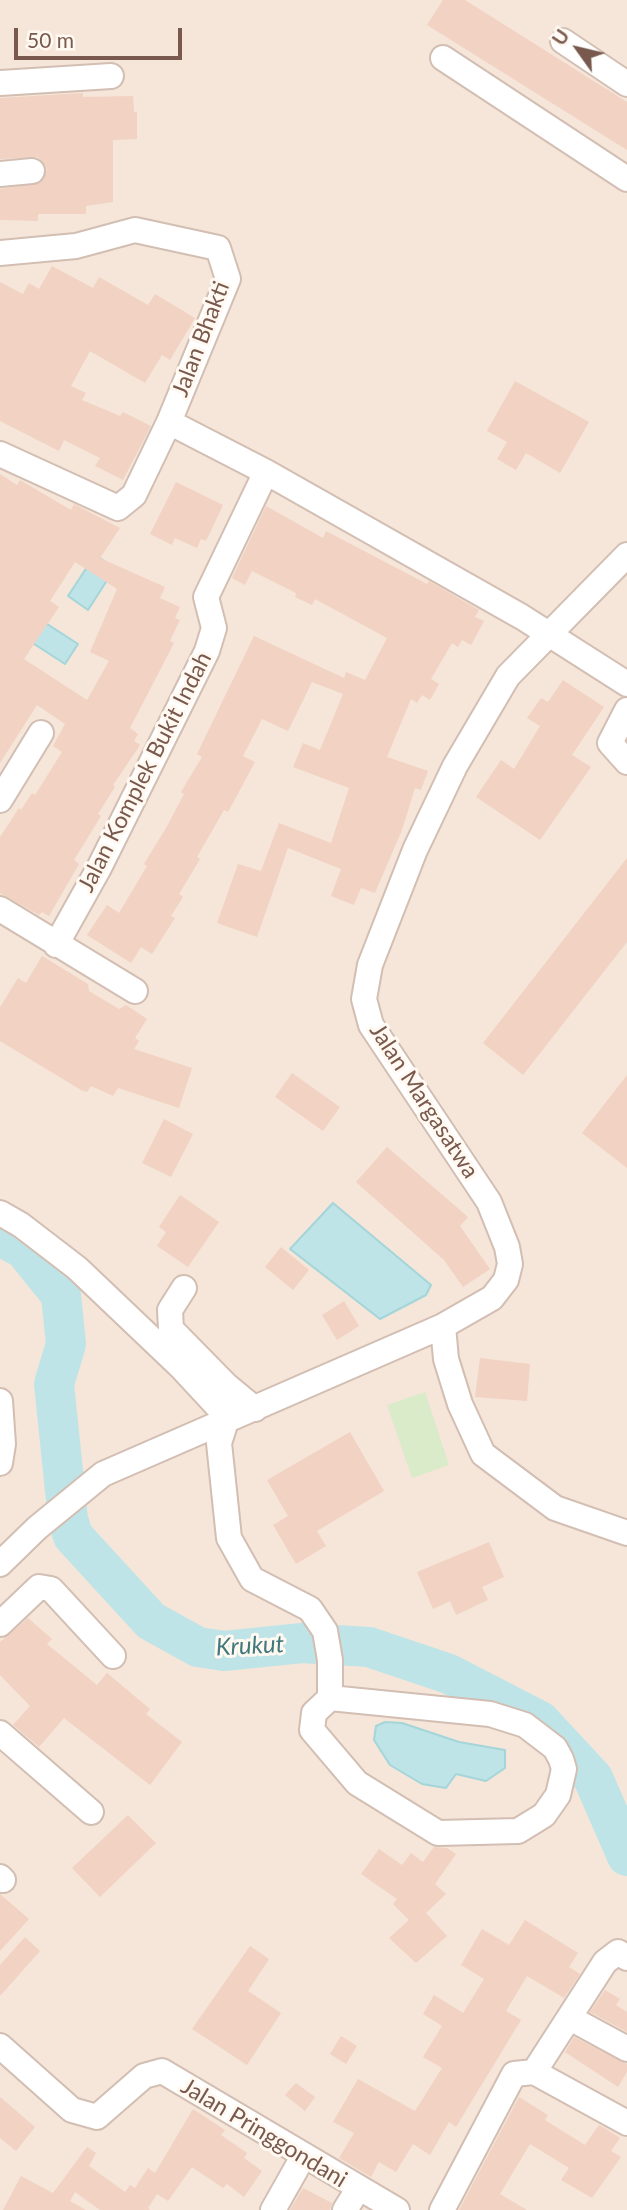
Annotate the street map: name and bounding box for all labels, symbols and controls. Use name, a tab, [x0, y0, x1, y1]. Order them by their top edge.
scale bar	[18, 14, 186, 58]
north arrow	[543, 14, 613, 84]
text: U	[547, 25, 574, 49]
text: 50 m	[27, 27, 74, 52]
street label: Jalan Bhakti	[166, 278, 236, 400]
street label: Jalan Komplek Bukit Indah	[72, 647, 218, 897]
street label: Jalan Margasatwa	[364, 1018, 484, 1184]
water label: Krukut	[215, 1630, 285, 1662]
street label: Jalan Pringgondani	[176, 2073, 352, 2193]

